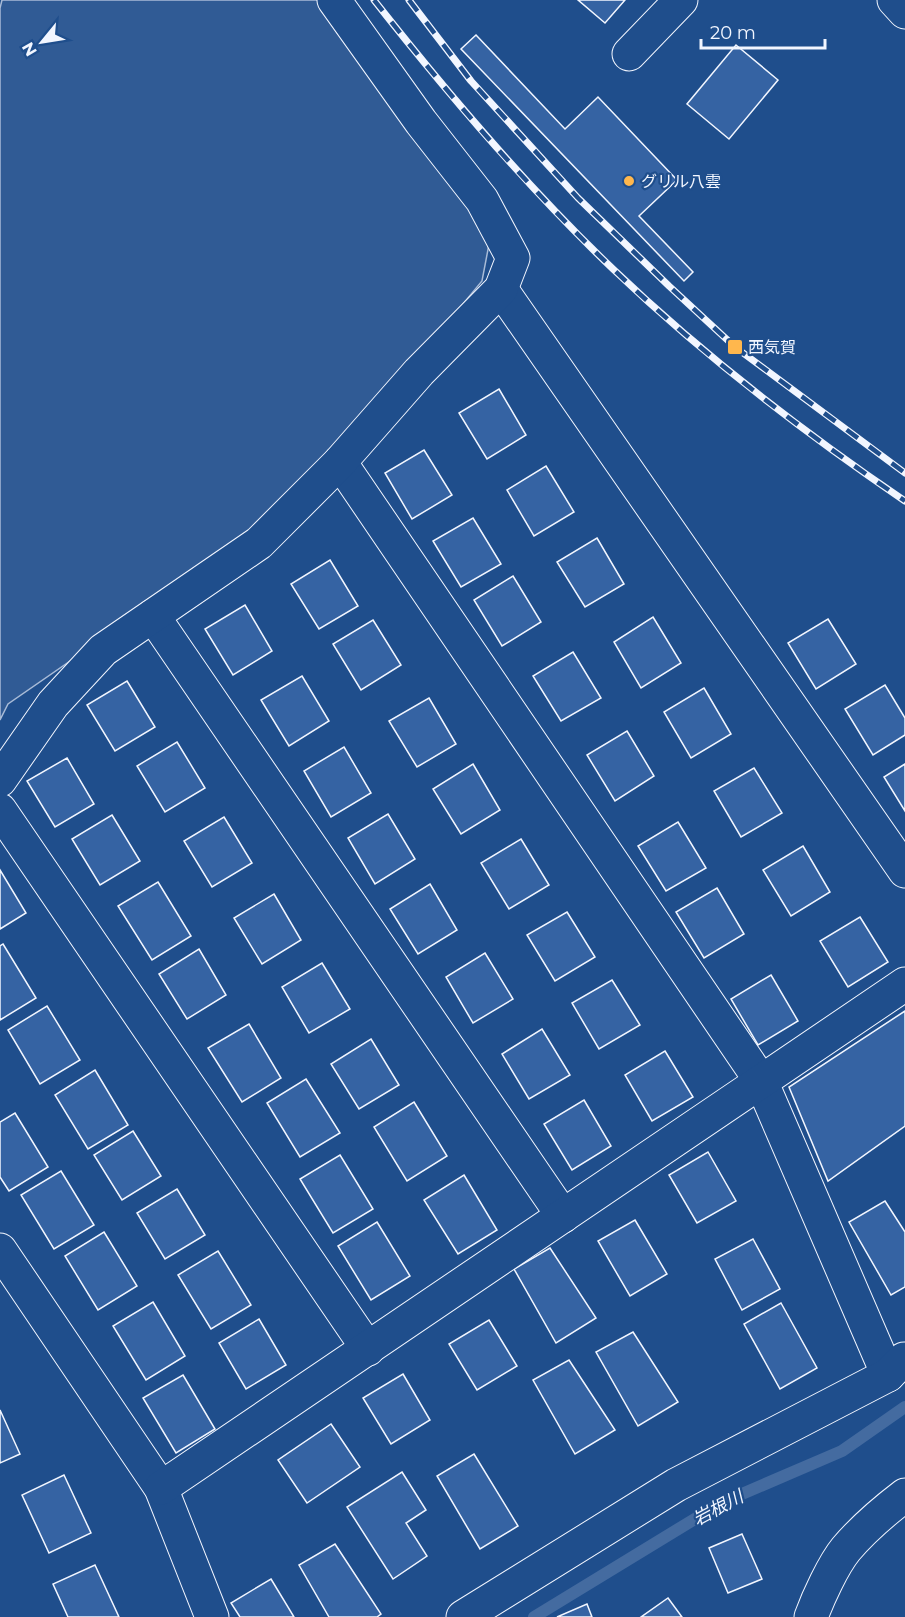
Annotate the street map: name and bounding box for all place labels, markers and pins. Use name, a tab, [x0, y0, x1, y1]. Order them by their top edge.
place label: グリル八雲	[641, 172, 721, 191]
marker: グリル八雲	[622, 174, 636, 188]
marker: 西気賀	[726, 338, 744, 356]
place label: 西気賀	[748, 338, 796, 357]

